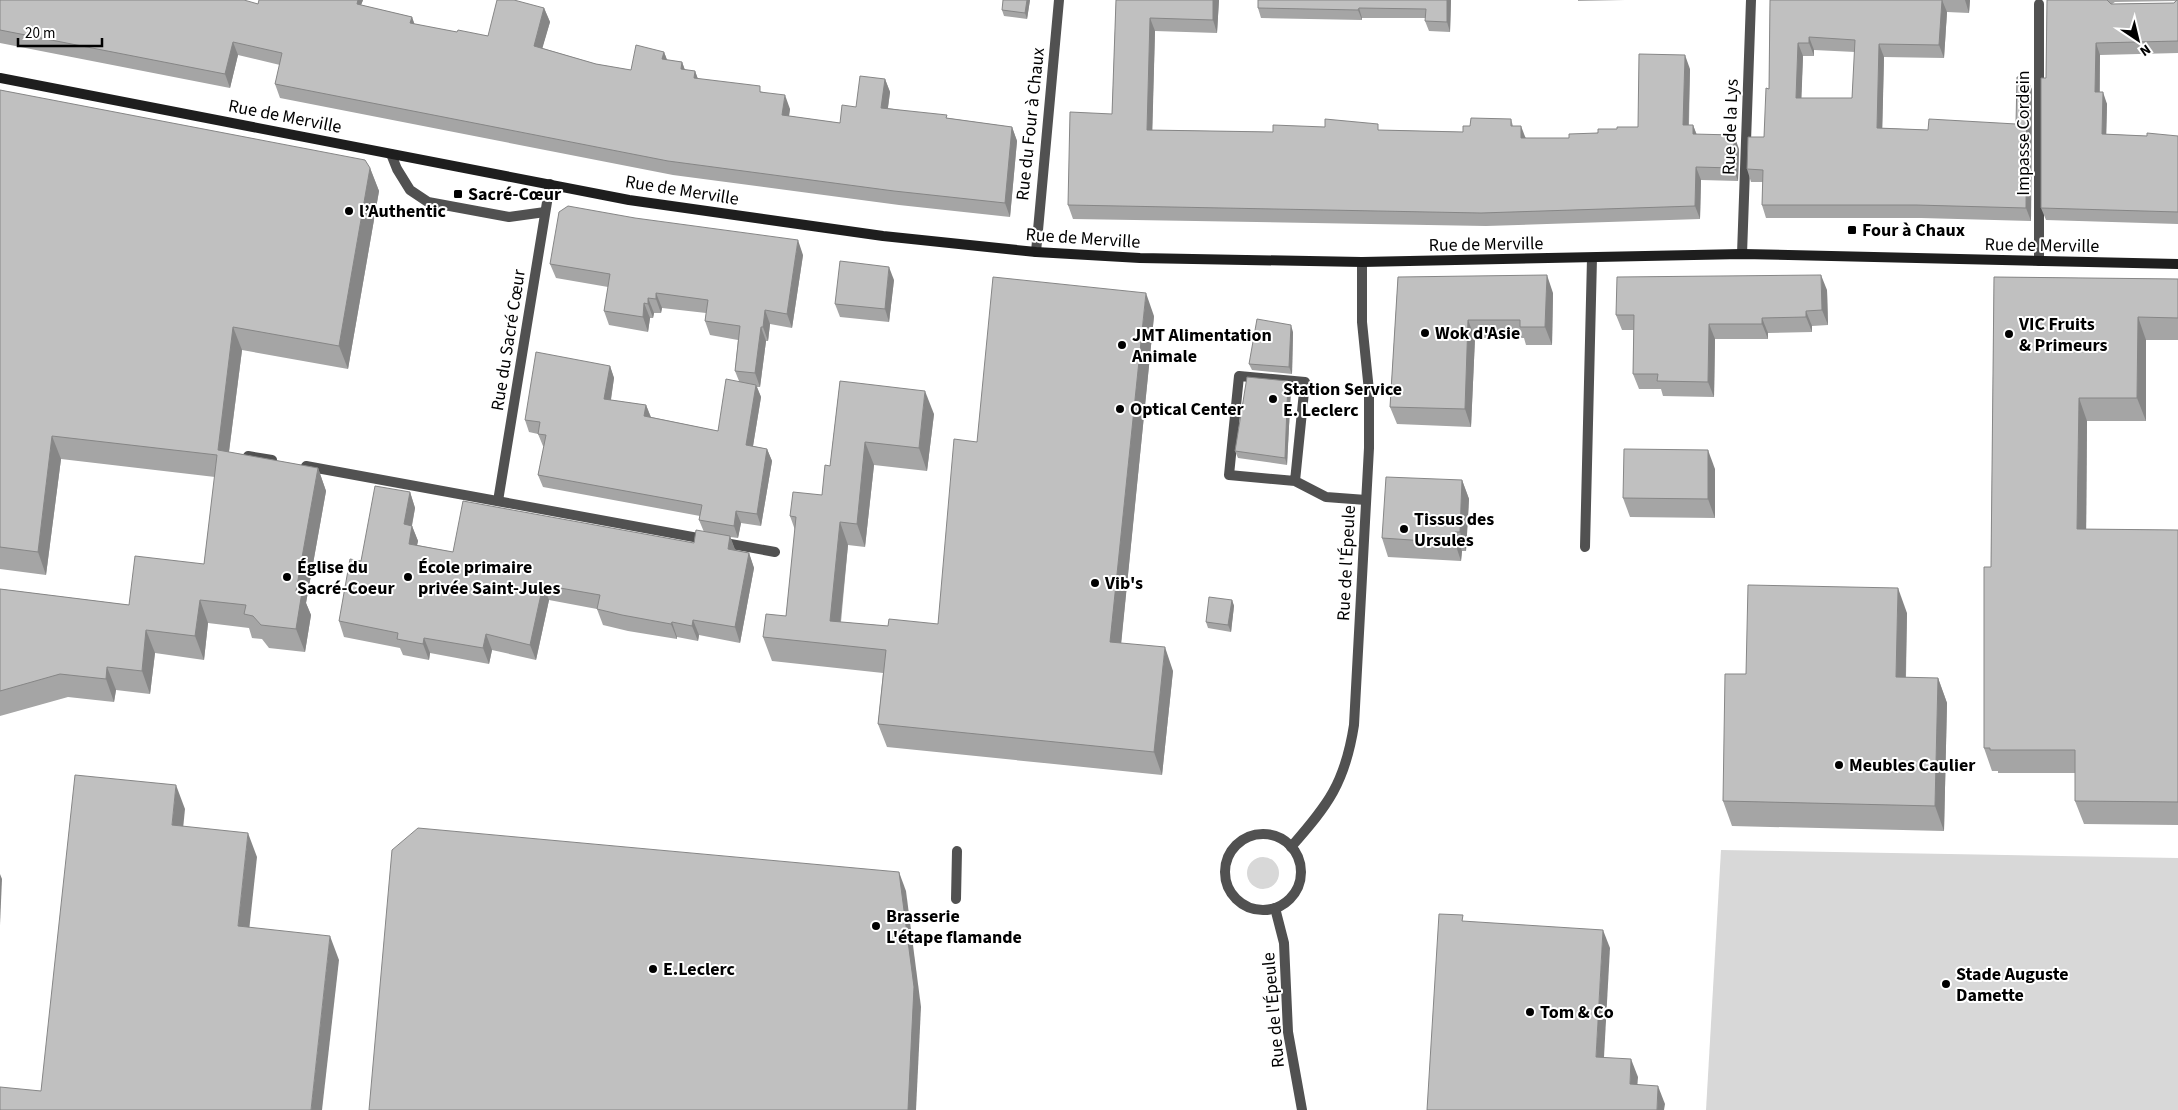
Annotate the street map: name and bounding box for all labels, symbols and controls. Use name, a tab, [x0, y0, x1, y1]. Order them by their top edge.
scale bar	[18, 15, 101, 47]
north arrow	[2113, 15, 2163, 65]
text: 20 m	[25, 23, 55, 44]
text: N	[2135, 39, 2154, 61]
street label: Rue du Four à Chaux	[1010, 46, 1051, 202]
street label: Impasse Cordein	[2011, 70, 2036, 196]
street label: Rue de la Lys	[1716, 78, 1745, 176]
street label: Rue de Merville	[226, 93, 344, 140]
street label: Rue de Merville	[623, 169, 741, 212]
place label: Sacré-Cœur	[468, 182, 562, 207]
marker: Sacré-Cœur	[452, 188, 464, 200]
place label: l’Authentic	[359, 199, 447, 224]
marker: l’Authentic	[343, 205, 355, 217]
place label: Four à Chaux	[1862, 218, 1965, 243]
street label: Rue de Merville	[1025, 222, 1141, 255]
marker: Four à Chaux	[1846, 224, 1858, 236]
street label: Rue de Merville	[1428, 231, 1544, 258]
street label: Rue de Merville	[1984, 232, 2100, 259]
street label: Rue du Sacré Cœur	[485, 267, 532, 413]
place label: VIC Fruits & Primeurs	[2018, 312, 2107, 358]
place label: Wok d'Asie	[1435, 321, 1520, 346]
place label: JMT Alimentation Animale	[1131, 323, 1272, 369]
marker: Wok d'Asie	[1419, 327, 1431, 339]
marker: VIC Fruits & Primeurs	[2003, 328, 2015, 340]
marker: JMT Alimentation Animale	[1116, 339, 1128, 351]
place label: Station Service E. Leclerc	[1283, 377, 1402, 423]
marker: Station Service E. Leclerc	[1267, 393, 1279, 405]
place label: Optical Center	[1130, 397, 1244, 422]
marker: Optical Center	[1114, 403, 1126, 415]
street label: Rue de l'Épeule	[1331, 504, 1362, 622]
place label: Tissus des Ursules	[1414, 507, 1494, 553]
marker: Tissus des Ursules	[1398, 523, 1410, 535]
place label: Église du Sacré-Coeur	[297, 555, 395, 601]
place label: École primaire privée Saint-Jules	[418, 555, 560, 601]
marker: Église du Sacré-Coeur	[281, 571, 293, 583]
marker: École primaire privée Saint-Jules	[402, 571, 414, 583]
place label: Vib's	[1104, 571, 1143, 596]
marker: Vib's	[1089, 577, 1101, 589]
place label: Meubles Caulier	[1849, 753, 1976, 778]
marker: Meubles Caulier	[1833, 759, 1845, 771]
place label: Brasserie L'étape flamande	[886, 904, 1022, 950]
marker: Brasserie L'étape flamande	[870, 920, 882, 932]
street label: Rue de l'Épeule	[1256, 951, 1291, 1069]
place label: E.Leclerc	[663, 957, 736, 982]
place label: Stade Auguste Damette	[1956, 962, 2069, 1008]
marker: E.Leclerc	[647, 963, 659, 975]
marker: Stade Auguste Damette	[1940, 978, 1952, 990]
place label: Tom & Co	[1540, 1000, 1614, 1025]
marker: Tom & Co	[1524, 1006, 1536, 1018]

